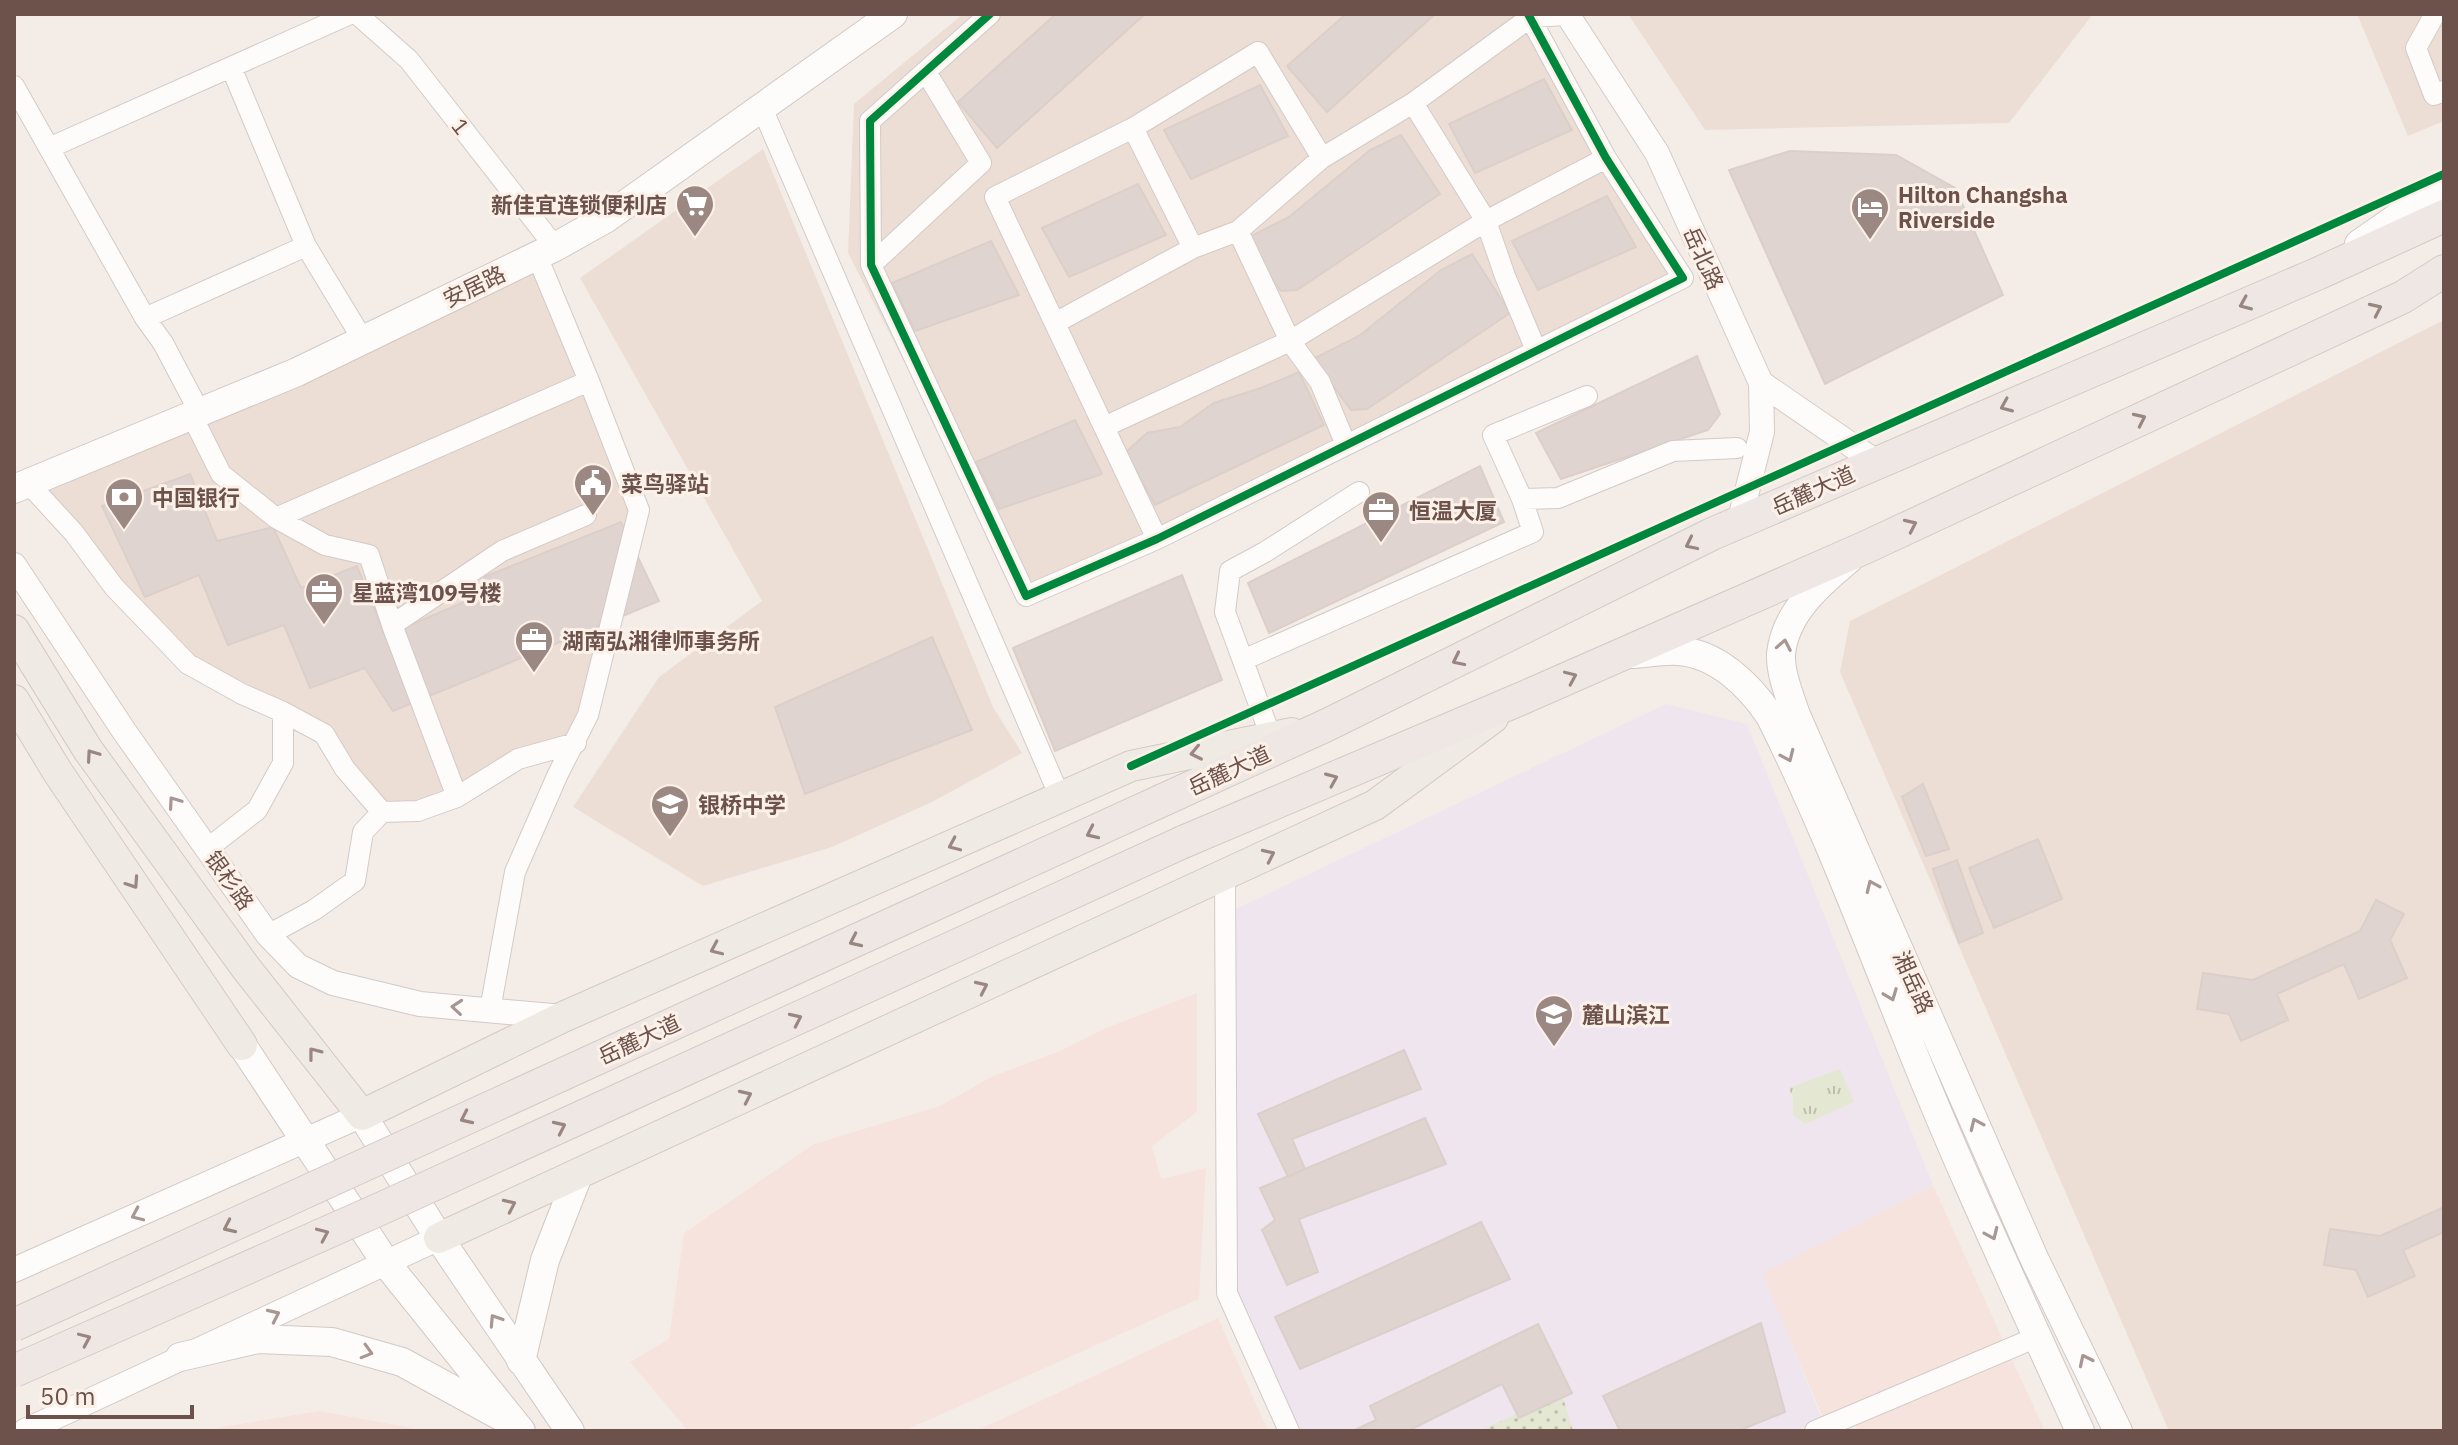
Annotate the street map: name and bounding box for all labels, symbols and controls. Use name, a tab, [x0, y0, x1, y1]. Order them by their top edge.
street label: 1	[446, 112, 476, 140]
place label: Hilton Changsha Riverside	[1898, 180, 2068, 234]
supermarket icon: 新佳宜连锁便利店	[674, 183, 716, 238]
hotel icon: Hilton Changsha Riverside	[1849, 186, 1891, 241]
place label: 新佳宜连锁便利店	[491, 190, 667, 219]
street label: 岳北路	[1677, 222, 1731, 294]
street label: 安居路	[438, 258, 510, 314]
one-way arrow	[2239, 294, 2253, 310]
one-way arrow	[2368, 303, 2382, 319]
one-way arrow	[2000, 397, 2015, 413]
one-way arrow	[2132, 412, 2146, 428]
street label: 岳麓大道	[1767, 459, 1859, 521]
public building icon: 菜鸟驿站	[572, 462, 614, 517]
place label: 菜鸟驿站	[621, 469, 709, 498]
bank icon: 中国银行	[103, 476, 145, 531]
place label: 中国银行	[152, 483, 240, 512]
office icon: 恒温大厦	[1360, 489, 1402, 544]
place label: 恒温大厦	[1409, 496, 1497, 525]
one-way arrow	[1903, 519, 1918, 535]
one-way arrow	[1685, 534, 1700, 550]
office icon: 星蓝湾109号楼	[303, 571, 345, 626]
place label: 星蓝湾109号楼	[352, 578, 502, 607]
office icon: 湖南弘湘律师事务所	[513, 619, 555, 674]
place label: 湖南弘湘律师事务所	[562, 626, 760, 655]
one-way arrow	[1775, 638, 1792, 652]
one-way arrow	[1452, 650, 1467, 666]
one-way arrow	[1563, 670, 1578, 686]
street label: 岳麓大道	[1183, 738, 1275, 802]
one-way arrow	[1190, 744, 1203, 761]
one-way arrow	[1779, 748, 1795, 762]
one-way arrow	[87, 749, 102, 763]
one-way arrow	[1324, 772, 1338, 788]
school or university icon: 银桥中学	[649, 783, 691, 838]
place label: 银桥中学	[698, 790, 786, 819]
one-way arrow	[169, 796, 184, 810]
one-way arrow	[1085, 823, 1100, 839]
one-way arrow	[948, 835, 962, 851]
street label: 银杉路	[199, 845, 261, 915]
one-way arrow	[1261, 848, 1275, 864]
one-way arrow	[123, 874, 138, 888]
one-way arrow	[1865, 880, 1881, 894]
one-way arrow	[849, 931, 863, 947]
one-way arrow	[710, 940, 724, 956]
street label: 湘岳路	[1887, 946, 1941, 1018]
one-way arrow	[974, 981, 988, 997]
one-way arrow	[1881, 987, 1897, 1001]
school or university icon: 麓山滨江	[1533, 993, 1575, 1048]
one-way arrow	[451, 999, 464, 1016]
place label: 麓山滨江	[1582, 1000, 1670, 1029]
street label: 岳麓大道	[593, 1007, 685, 1071]
one-way arrow	[788, 1013, 803, 1029]
one-way arrow	[309, 1047, 323, 1062]
one-way arrow	[738, 1090, 752, 1106]
one-way arrow	[459, 1108, 474, 1124]
one-way arrow	[1970, 1118, 1986, 1133]
one-way arrow	[552, 1121, 566, 1137]
one-way arrow	[502, 1199, 516, 1215]
one-way arrow	[131, 1205, 145, 1221]
one-way arrow	[223, 1217, 238, 1233]
one-way arrow	[1982, 1226, 1998, 1240]
one-way arrow	[315, 1228, 329, 1244]
one-way arrow	[265, 1308, 280, 1324]
one-way arrow	[489, 1314, 504, 1329]
one-way arrow	[77, 1333, 92, 1349]
one-way arrow	[359, 1343, 373, 1359]
one-way arrow	[2079, 1354, 2095, 1369]
scale bar	[28, 1369, 192, 1419]
text: 50 m	[40, 1380, 95, 1412]

